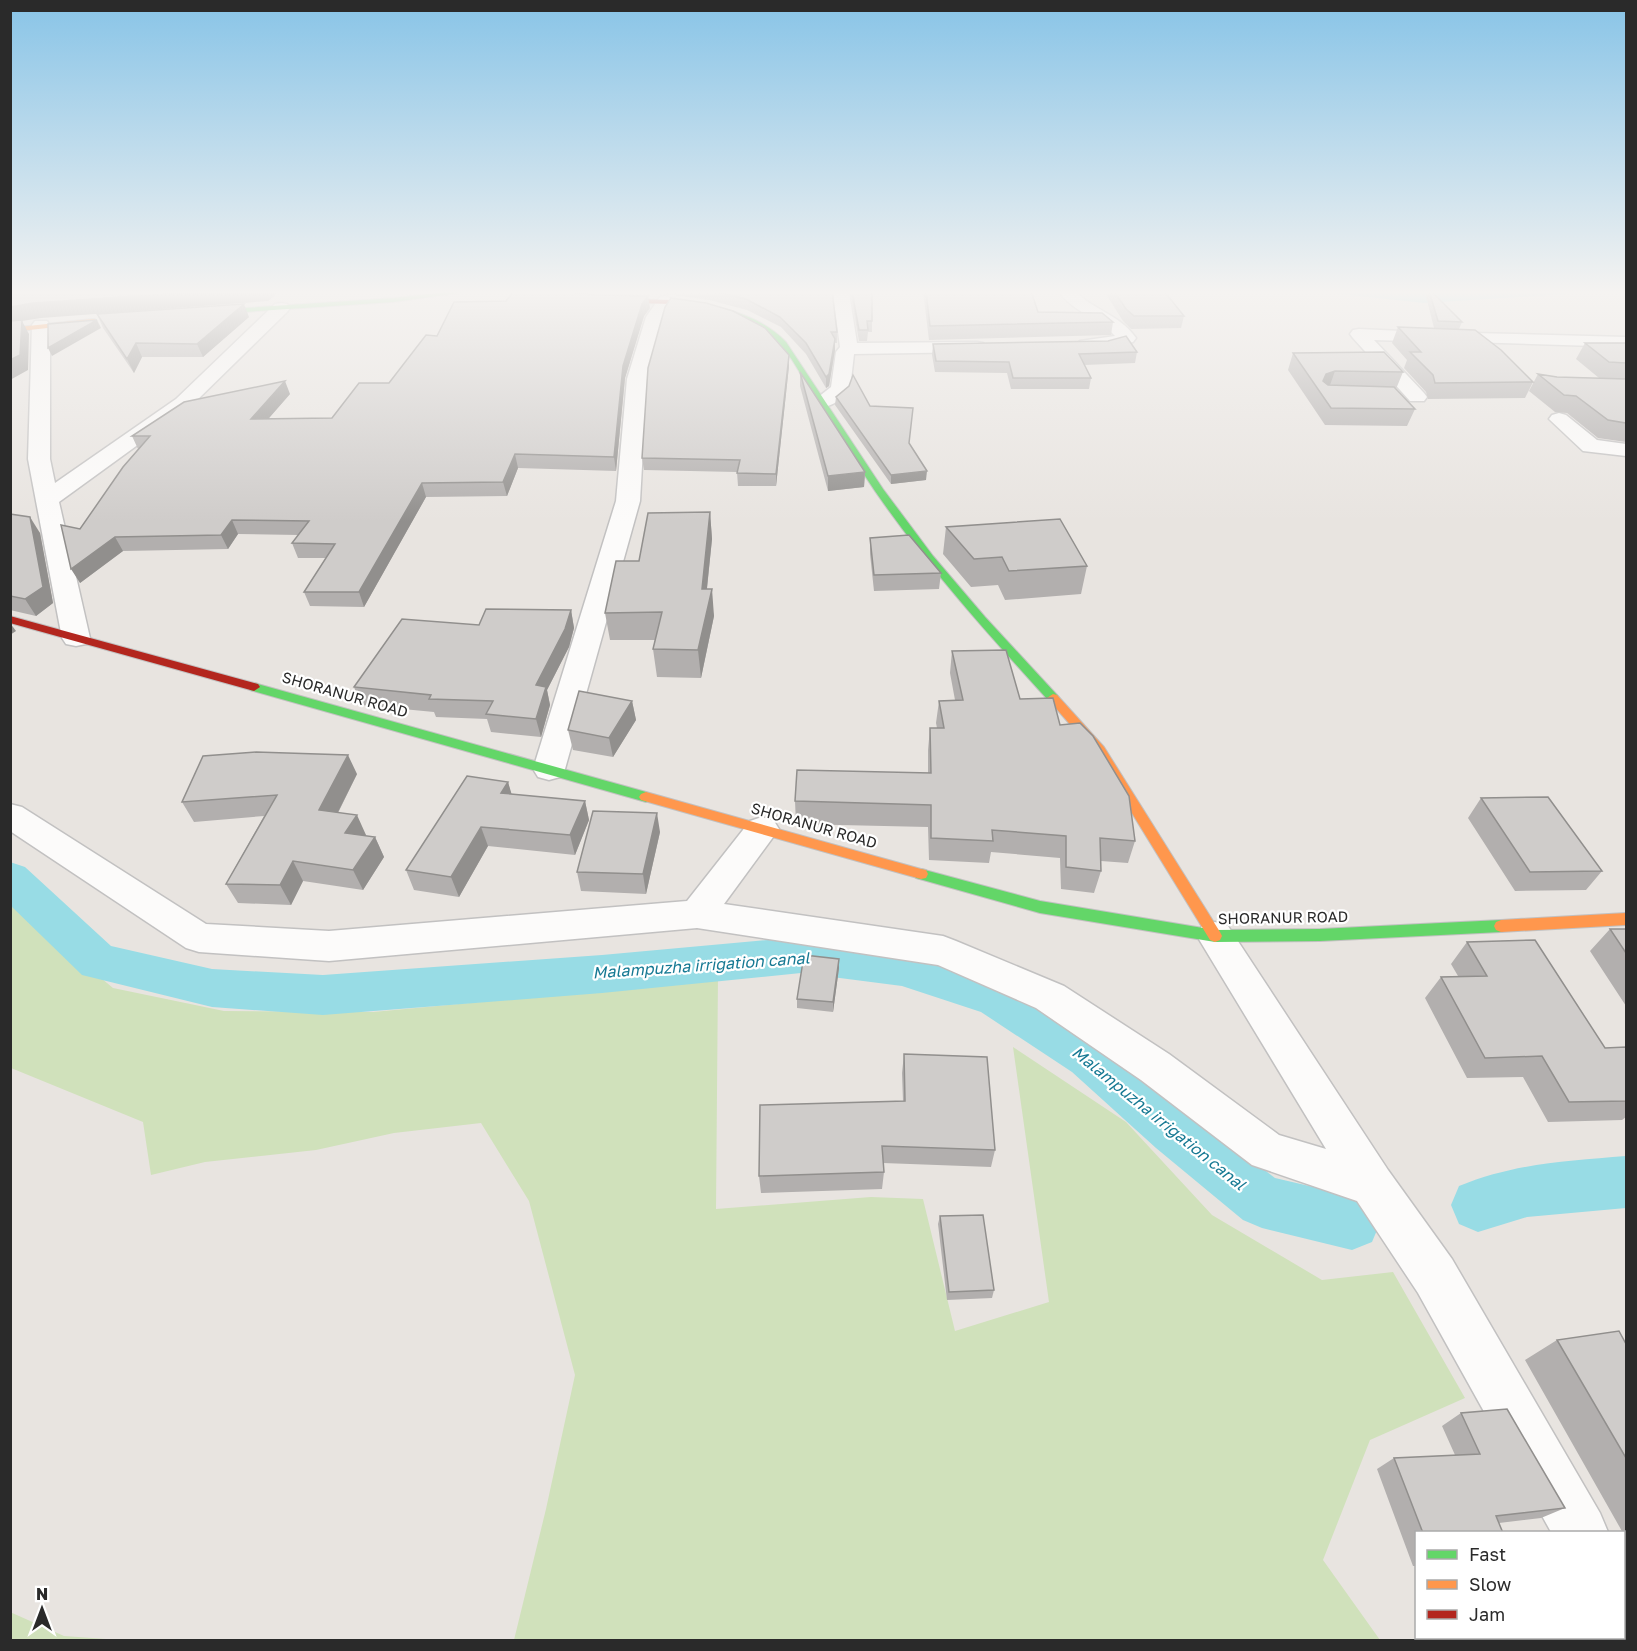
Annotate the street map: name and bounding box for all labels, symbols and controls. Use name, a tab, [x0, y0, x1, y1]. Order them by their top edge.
street label: SHORANUR ROAD	[280, 667, 410, 721]
street label: SHORANUR ROAD	[749, 798, 879, 852]
street label: SHORANUR ROAD	[1218, 907, 1348, 927]
water label: Malampuzha irrigation canal	[592, 947, 811, 983]
water label: Malampuzha irrigation canal	[1068, 1042, 1250, 1195]
legend	[1415, 1531, 1625, 1639]
text: Fast	[1469, 1543, 1506, 1565]
text: Slow	[1469, 1573, 1512, 1595]
north arrow	[12, 1579, 72, 1639]
text: N	[36, 1584, 48, 1604]
text: Jam	[1469, 1603, 1505, 1625]

